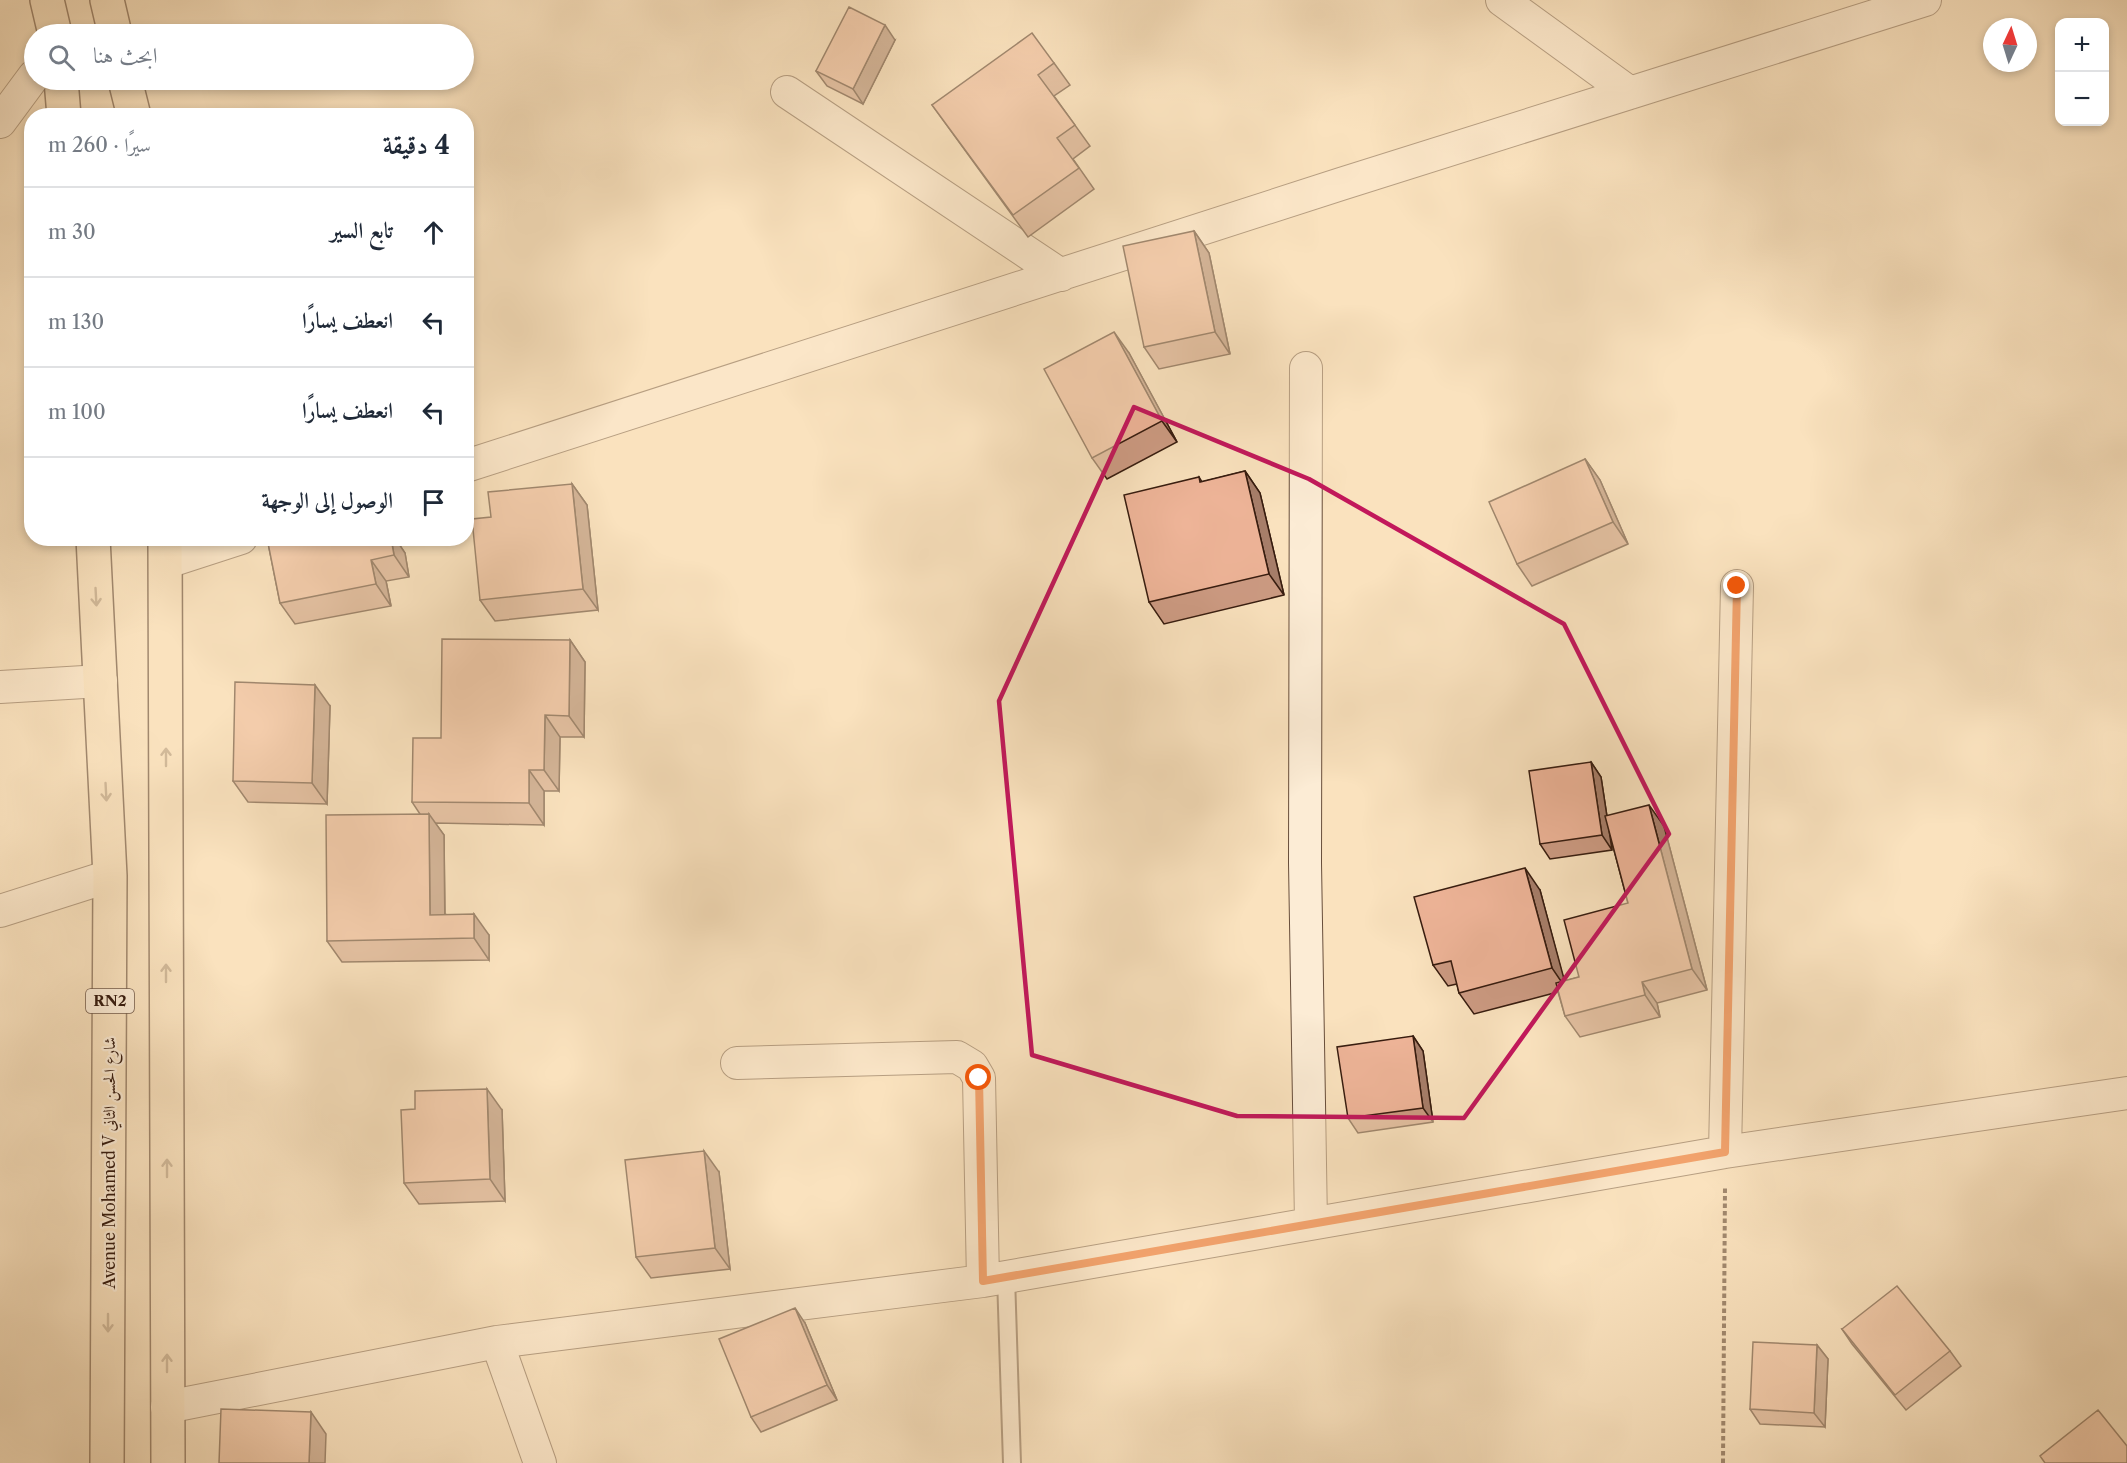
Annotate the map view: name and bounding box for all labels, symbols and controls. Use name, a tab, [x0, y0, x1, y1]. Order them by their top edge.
north arrow	[1983, 18, 2037, 72]
map controls	[2055, 18, 2109, 126]
button: +	[2055, 18, 2109, 72]
search box	[24, 24, 474, 90]
icon: search	[45, 41, 78, 74]
text: ابحث هنا	[93, 42, 158, 69]
button: −	[2055, 72, 2109, 126]
text: 4 دقيقة	[383, 129, 450, 161]
text: سيرًا · 260 m	[48, 133, 151, 157]
icon: ahead	[417, 216, 450, 249]
text: تابع السير	[330, 217, 393, 244]
text: 30 m	[48, 220, 96, 244]
icon: left	[417, 306, 450, 339]
text: انعطف يسارًا	[302, 307, 393, 334]
text: 130 m	[48, 310, 104, 334]
icon: left	[417, 396, 450, 429]
text: انعطف يسارًا	[302, 397, 393, 424]
text: 100 m	[48, 400, 106, 424]
icon: arrive	[417, 486, 450, 519]
text: الوصول إلى الوجهة	[261, 487, 393, 514]
route end	[1723, 572, 1749, 598]
one-way arrow	[91, 586, 102, 606]
one-way arrow	[160, 747, 172, 767]
one-way arrow	[101, 781, 112, 801]
one-way arrow	[160, 963, 172, 983]
road number: RN2	[86, 989, 134, 1013]
street label: Avenue Mohamed V شارع الحسن الثاني	[99, 1037, 123, 1290]
route start	[965, 1064, 991, 1090]
one-way arrow	[161, 1158, 173, 1178]
one-way arrow	[102, 1312, 113, 1332]
one-way arrow	[161, 1353, 173, 1373]

